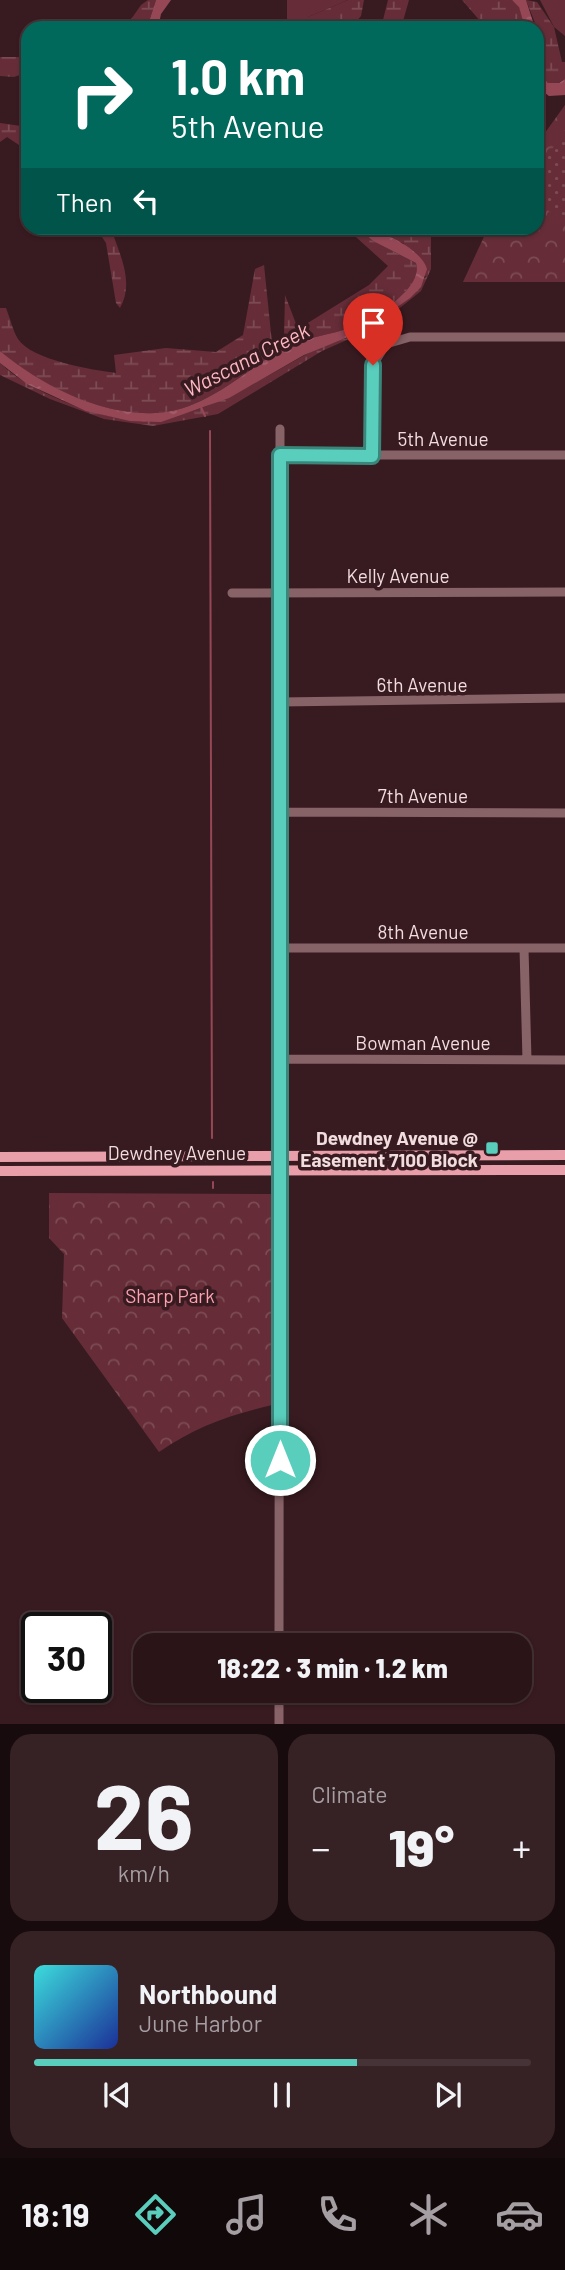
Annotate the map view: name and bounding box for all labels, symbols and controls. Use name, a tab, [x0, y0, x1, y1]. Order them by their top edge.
text: 1.0 km	[171, 46, 305, 105]
icon: right	[56, 49, 147, 140]
text: 5th Avenue	[171, 106, 324, 144]
icon: left	[127, 182, 165, 220]
text: Then	[56, 186, 113, 217]
pin	[343, 293, 403, 365]
icon: arrive	[354, 304, 392, 342]
water label: Wascana Creek	[179, 316, 314, 401]
street label: 5th Avenue	[397, 427, 489, 450]
street label: Kelly Avenue	[346, 564, 450, 587]
street label: 6th Avenue	[376, 673, 468, 696]
street label: 7th Avenue	[378, 784, 468, 807]
street label: 8th Avenue	[377, 920, 469, 943]
street label: Bowman Avenue	[355, 1031, 491, 1054]
place label: Dewdney Avenue @ Easement 7100 Block	[300, 1126, 478, 1171]
marker: Dewdney Avenue @ Easement 7100 Block	[484, 1140, 500, 1156]
street label: Dewdney Avenue	[108, 1141, 246, 1164]
park label: Sharp Park	[125, 1284, 215, 1307]
position arrow	[243, 1423, 317, 1497]
speed limit sign: 30	[21, 1612, 112, 1703]
text: 18:22 · 3 min · 1.2 km	[217, 1652, 448, 1683]
text: 26	[94, 1759, 194, 1868]
text: Climate	[312, 1780, 388, 1808]
text: 19°	[388, 1815, 454, 1877]
text: −	[312, 1824, 331, 1870]
text: +	[512, 1824, 531, 1870]
text: km/h	[118, 1859, 170, 1887]
text: Northbound	[139, 1978, 277, 2009]
text: June Harbor	[139, 2009, 262, 2037]
icon: previous	[98, 2076, 136, 2114]
icon: pause	[263, 2076, 301, 2114]
icon: next	[429, 2076, 467, 2114]
icon: directions	[131, 2190, 180, 2239]
icon: music	[222, 2190, 271, 2239]
icon: phone	[313, 2190, 362, 2239]
icon: climate	[404, 2190, 453, 2239]
icon: car	[495, 2190, 544, 2239]
text: 18:19	[21, 2195, 90, 2233]

